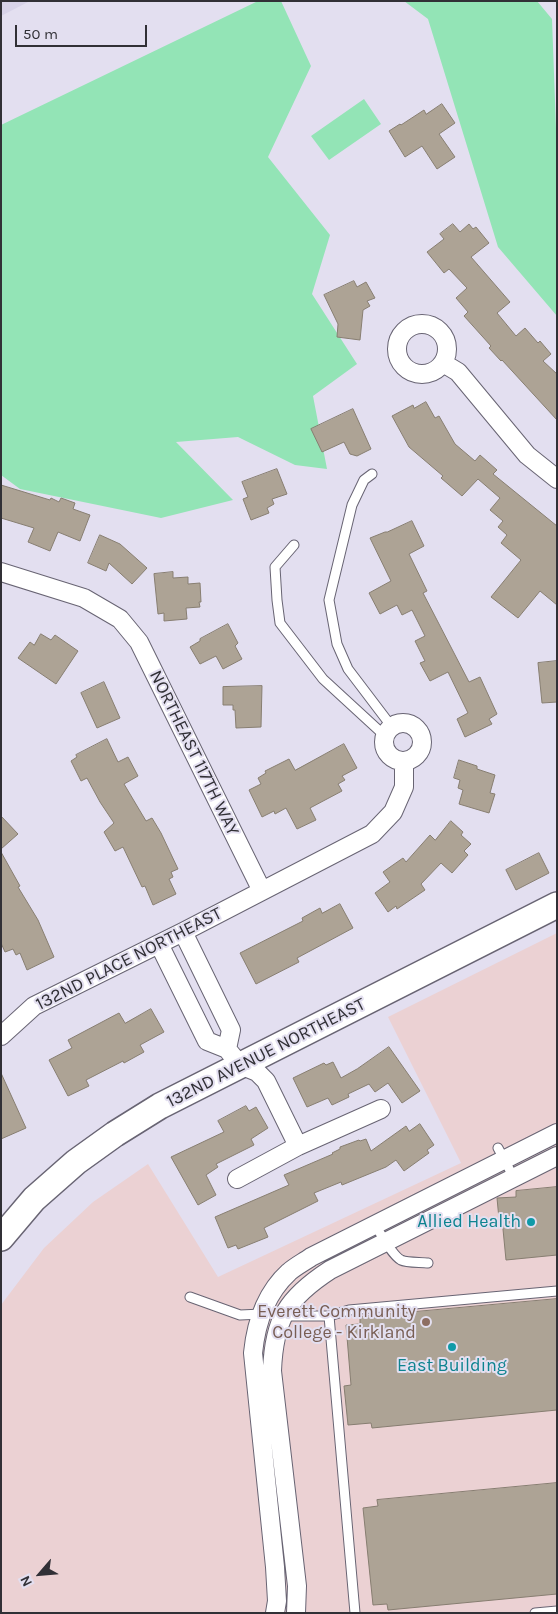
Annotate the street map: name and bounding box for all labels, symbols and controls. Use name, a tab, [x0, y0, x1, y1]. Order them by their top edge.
scale bar	[18, 15, 150, 47]
text: 50 m	[23, 25, 58, 43]
street label: NORTHEAST 117TH WAY	[145, 667, 243, 839]
street label: 132ND PLACE NORTHEAST	[32, 903, 226, 1015]
street label: 132ND AVENUE NORTHEAST	[163, 993, 369, 1113]
place label: Allied Health	[417, 1211, 521, 1233]
marker: Allied Health	[525, 1216, 537, 1228]
place label: Everett Community College - Kirkland	[257, 1301, 416, 1344]
marker: Everett Community College - Kirkland	[420, 1316, 432, 1328]
marker: East Building	[446, 1341, 458, 1353]
place label: East Building	[397, 1355, 507, 1377]
north arrow	[15, 1549, 65, 1599]
text: N	[16, 1573, 36, 1589]

